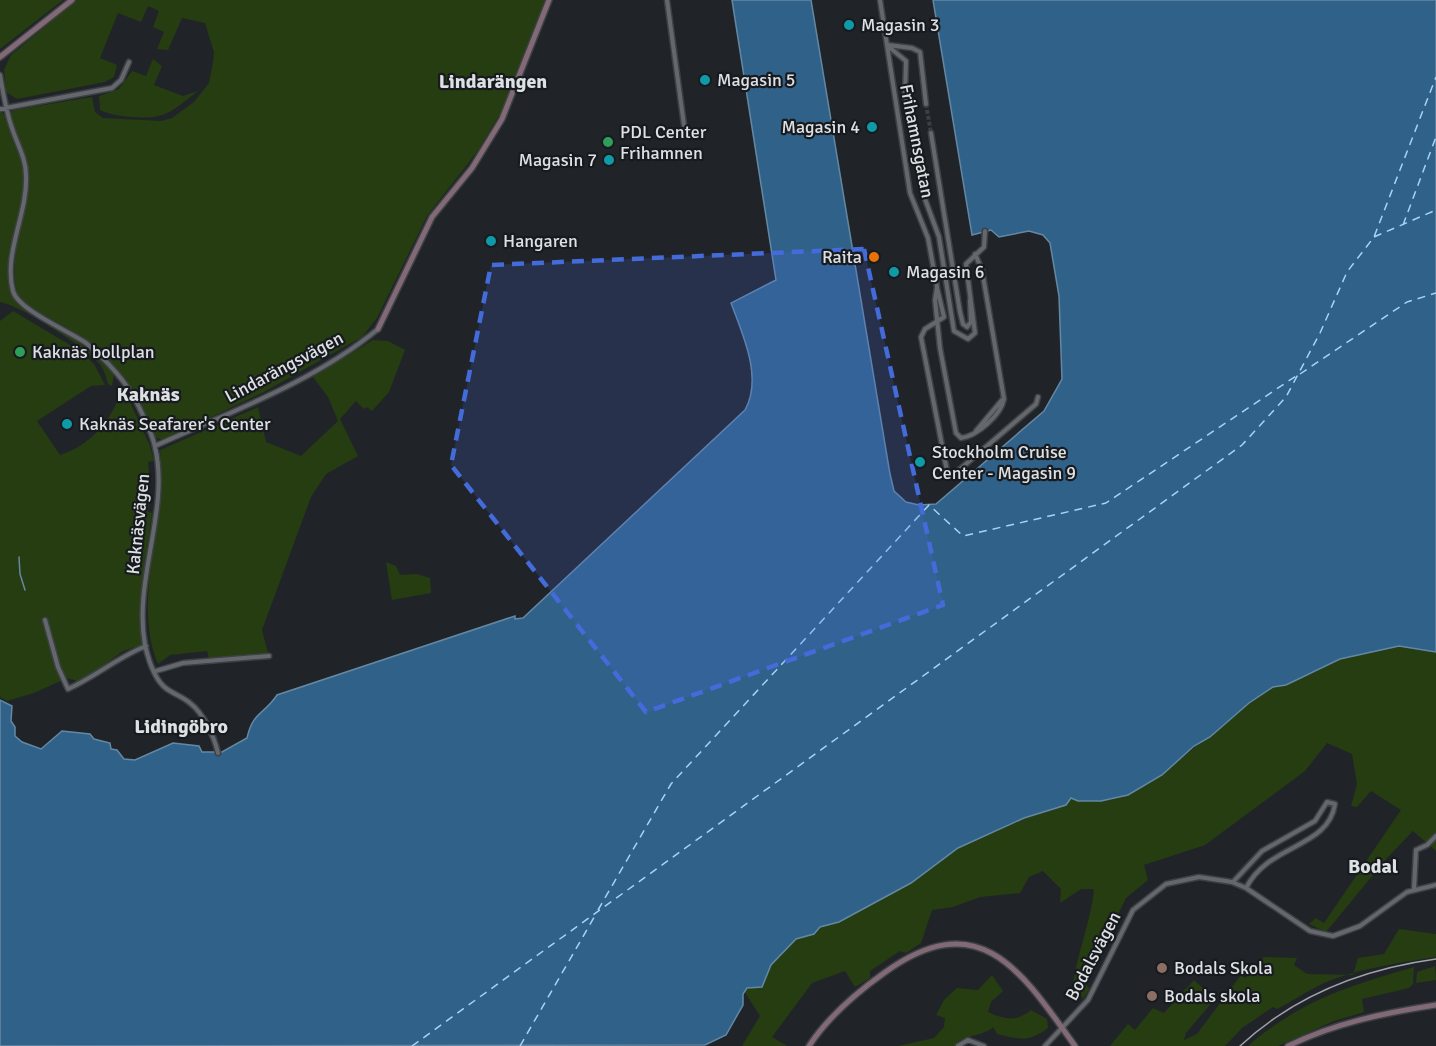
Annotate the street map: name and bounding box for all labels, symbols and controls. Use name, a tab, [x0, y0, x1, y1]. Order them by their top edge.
place label: Magasin 3	[861, 14, 940, 36]
marker: Magasin 3	[842, 18, 856, 32]
district label: Lindarängen	[439, 69, 547, 94]
place label: Magasin 5	[717, 69, 796, 91]
marker: Magasin 5	[698, 73, 712, 87]
street label: Frihamnsgatan	[895, 82, 939, 200]
place label: Magasin 4	[781, 116, 860, 138]
marker: Magasin 4	[865, 120, 879, 134]
place label: PDL Center Frihamnen	[620, 121, 707, 164]
marker: PDL Center Frihamnen	[601, 135, 615, 149]
place label: Magasin 7	[518, 149, 597, 171]
marker: Magasin 7	[602, 153, 616, 167]
place label: Hangaren	[503, 230, 578, 252]
marker: Hangaren	[484, 234, 498, 248]
place label: Raita	[822, 246, 862, 268]
marker: Raita	[867, 250, 881, 264]
place label: Magasin 6	[906, 261, 985, 283]
marker: Magasin 6	[887, 265, 901, 279]
street label: Lindarängsvägen	[221, 327, 347, 407]
place label: Kaknäs bollplan	[32, 341, 155, 363]
marker: Kaknäs bollplan	[13, 345, 27, 359]
district label: Kaknäs	[116, 382, 180, 407]
place label: Kaknäs Seafarer's Center	[79, 413, 271, 435]
marker: Kaknäs Seafarer's Center	[60, 417, 74, 431]
place label: Stockholm Cruise Center - Magasin 9	[932, 441, 1076, 484]
marker: Stockholm Cruise Center - Magasin 9	[913, 455, 927, 469]
street label: Kaknäsvägen	[122, 473, 154, 575]
district label: Lidingöbro	[134, 714, 228, 739]
district label: Bodal	[1348, 854, 1398, 879]
street label: Bodalsvägen	[1060, 908, 1126, 1004]
place label: Bodals Skola	[1174, 957, 1273, 979]
marker: Bodals Skola	[1155, 961, 1169, 975]
place label: Bodals skola	[1164, 985, 1260, 1007]
marker: Bodals skola	[1145, 989, 1159, 1003]

